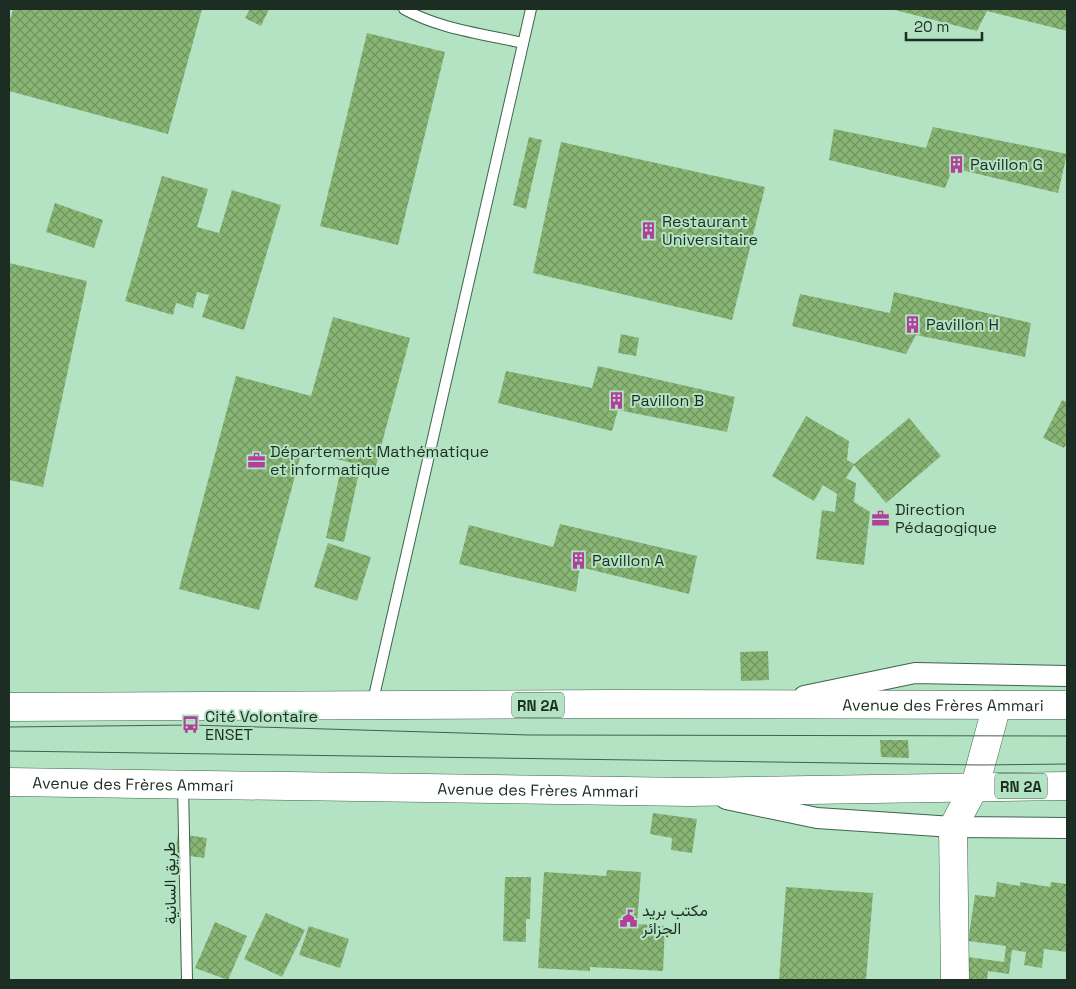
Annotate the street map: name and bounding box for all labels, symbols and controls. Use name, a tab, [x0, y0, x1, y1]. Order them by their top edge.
scale bar	[906, 10, 982, 42]
text: 20 m	[914, 17, 949, 36]
building icon: Pavillon G	[946, 154, 966, 174]
place label: Pavillon G	[970, 154, 1043, 175]
place label: Restaurant Universitaire	[662, 211, 758, 250]
building icon: Restaurant Universitaire	[638, 220, 658, 240]
building icon: Pavillon H	[902, 314, 922, 334]
place label: Pavillon H	[926, 314, 999, 335]
building icon: Pavillon B	[607, 390, 627, 410]
place label: Pavillon B	[631, 390, 704, 411]
place label: Département Mathématique et informatique	[270, 441, 489, 480]
office icon: Département Mathématique et informatique	[246, 450, 266, 470]
place label: Direction Pédagogique	[895, 499, 997, 538]
office icon: Direction Pédagogique	[871, 508, 891, 528]
building icon: Pavillon A	[568, 550, 588, 570]
place label: Pavillon A	[592, 550, 664, 571]
road number: RN 2A	[512, 692, 564, 718]
street label: Avenue des Frères Ammari	[842, 694, 1044, 715]
place label: Cité Volontaire ENSET	[205, 706, 318, 745]
bus stop icon: Cité Volontaire ENSET	[181, 715, 201, 735]
street label: Avenue des Frères Ammari	[32, 772, 234, 796]
road number: RN 2A	[995, 774, 1047, 798]
street label: Avenue des Frères Ammari	[437, 778, 639, 802]
street label: طريق السانية	[159, 841, 181, 925]
place label: مكتب بريد الجزائر	[641, 900, 708, 939]
public building icon: مكتب بريد الجزائر	[618, 909, 638, 929]

